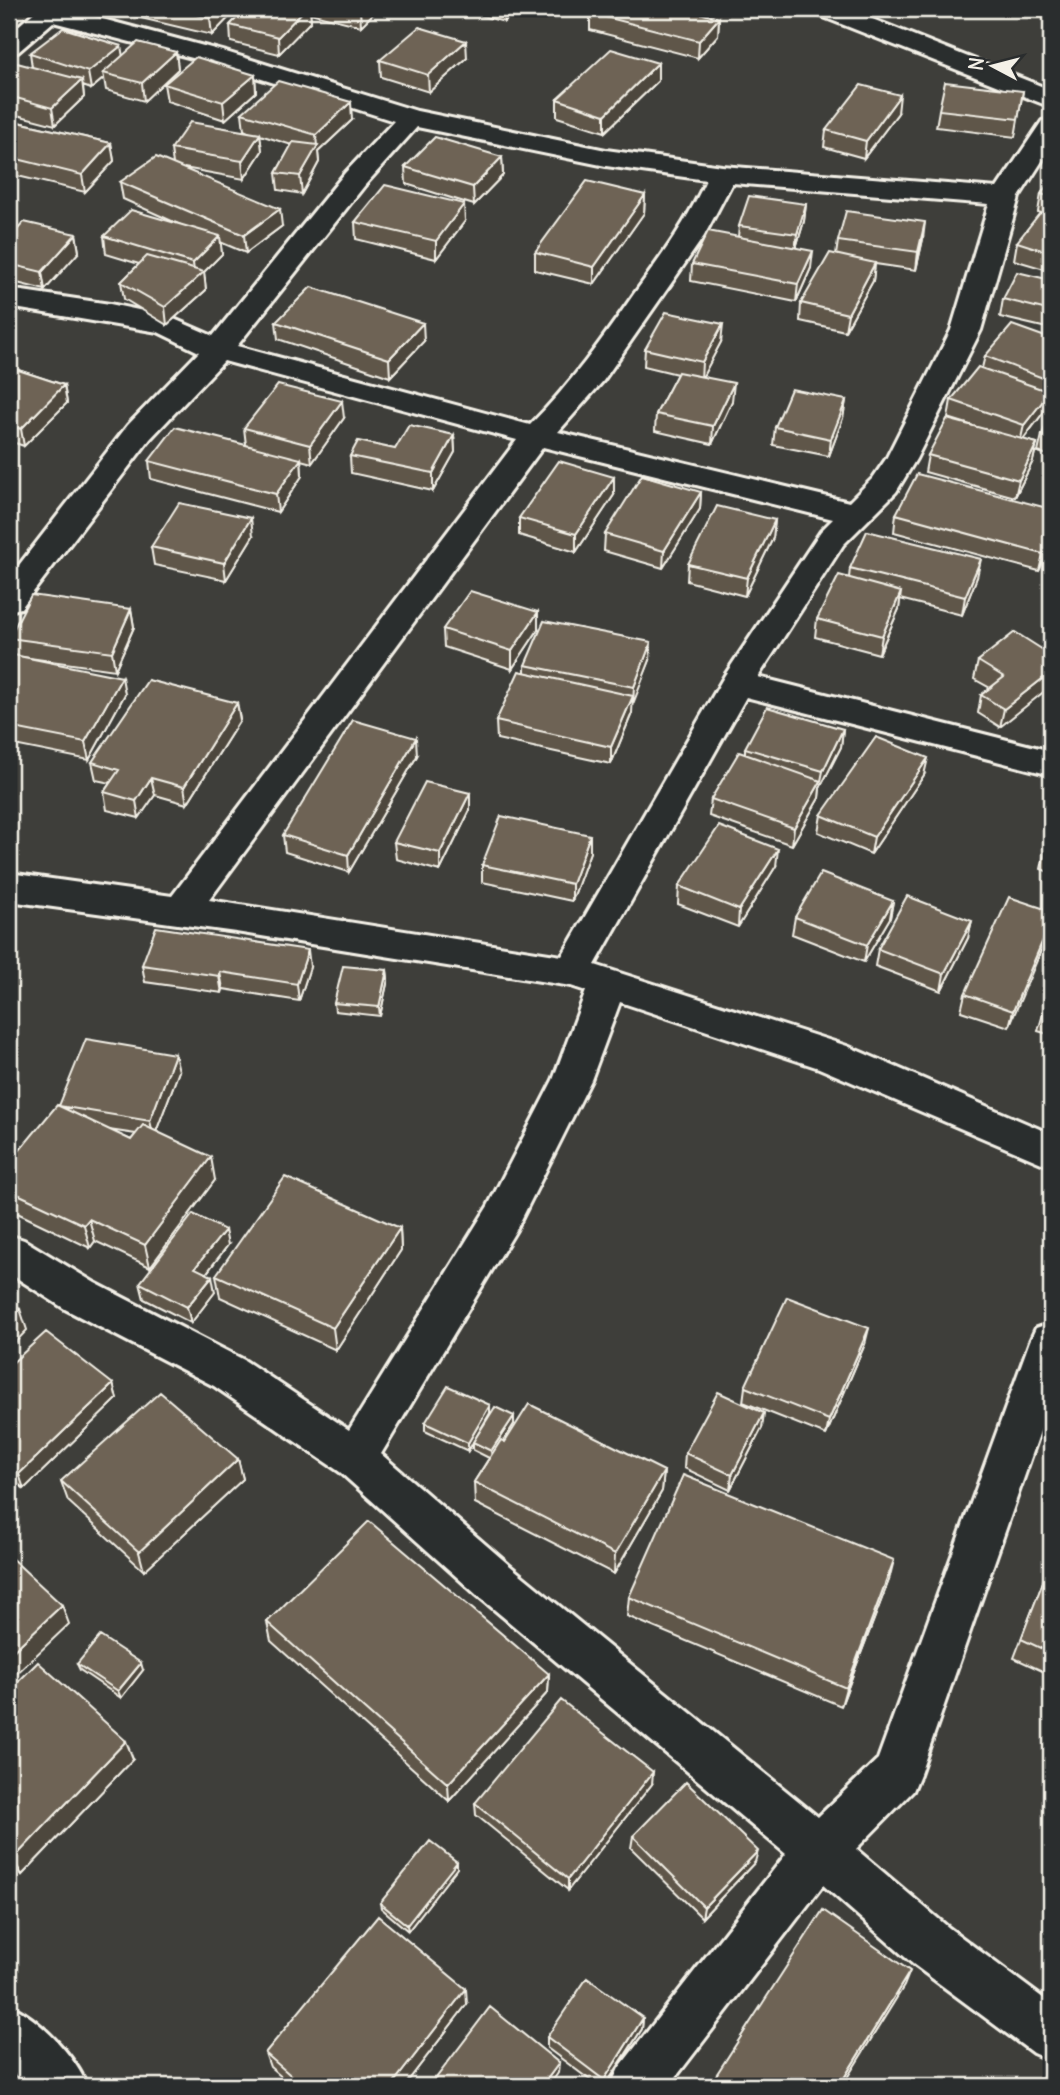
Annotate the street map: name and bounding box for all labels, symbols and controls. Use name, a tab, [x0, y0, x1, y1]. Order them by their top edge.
north arrow	[958, 32, 1028, 102]
text: N	[963, 56, 989, 72]

